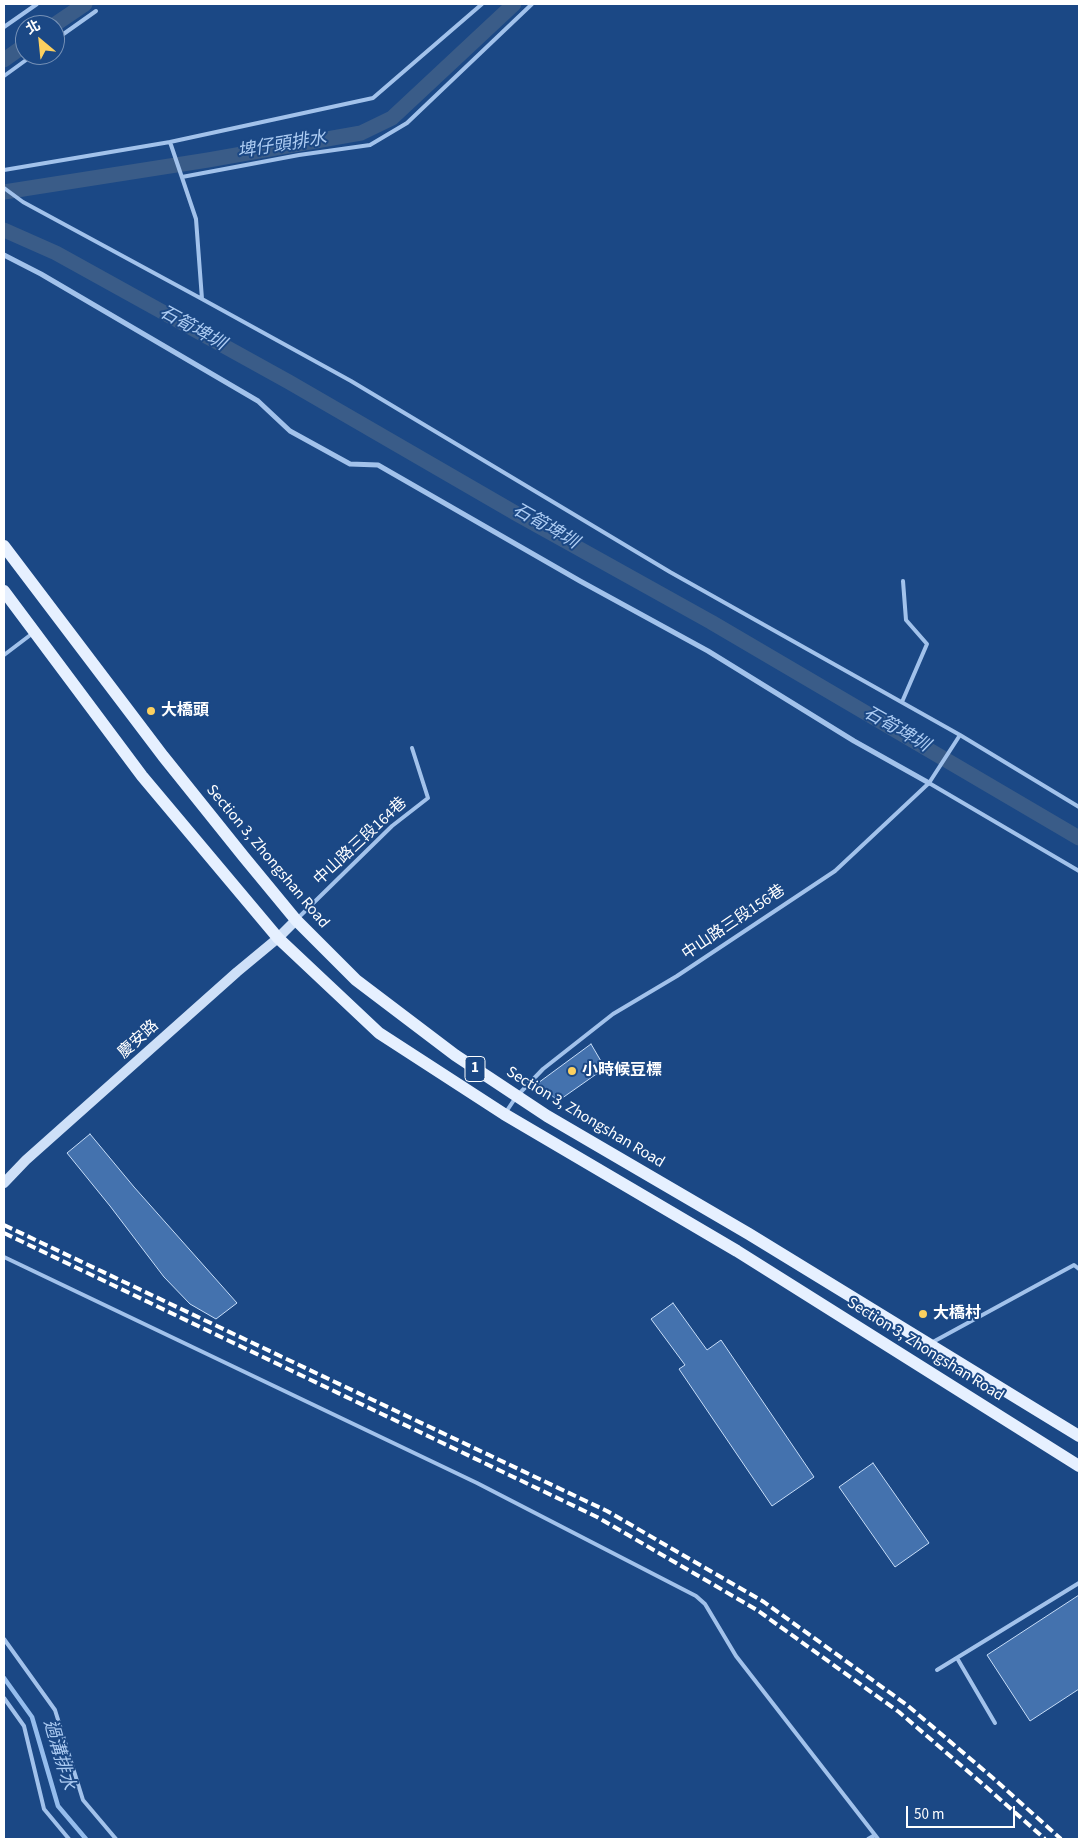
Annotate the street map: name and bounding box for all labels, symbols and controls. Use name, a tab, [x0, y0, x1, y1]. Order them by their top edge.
north arrow	[15, 15, 65, 65]
text: 北	[23, 16, 44, 40]
water label: 埤仔頭排水	[236, 128, 328, 164]
water label: 石筍埤圳	[155, 302, 229, 356]
water label: 石筍埤圳	[508, 500, 582, 554]
place label: 大橋頭	[161, 701, 209, 721]
water label: 石筍埤圳	[859, 703, 933, 757]
marker: 大橋頭	[145, 705, 157, 717]
street label: Section 3, Zhongshan Road	[201, 781, 333, 933]
street label: 中山路三段164巷	[311, 794, 411, 890]
street label: 中山路三段156巷	[679, 882, 789, 964]
street label: 慶安路	[115, 1017, 163, 1063]
road number: 1	[465, 1056, 485, 1082]
place label: 小時候豆標	[582, 1061, 662, 1081]
street label: Section 3, Zhongshan Road	[502, 1063, 668, 1173]
marker: 小時候豆標	[566, 1065, 578, 1077]
street label: Section 3, Zhongshan Road	[843, 1294, 1007, 1406]
place label: 大橋村	[933, 1304, 981, 1324]
marker: 大橋村	[917, 1308, 929, 1320]
water label: 過溝排水	[38, 1717, 78, 1793]
scale bar	[908, 1796, 1017, 1828]
text: 50 m	[914, 1804, 944, 1825]

